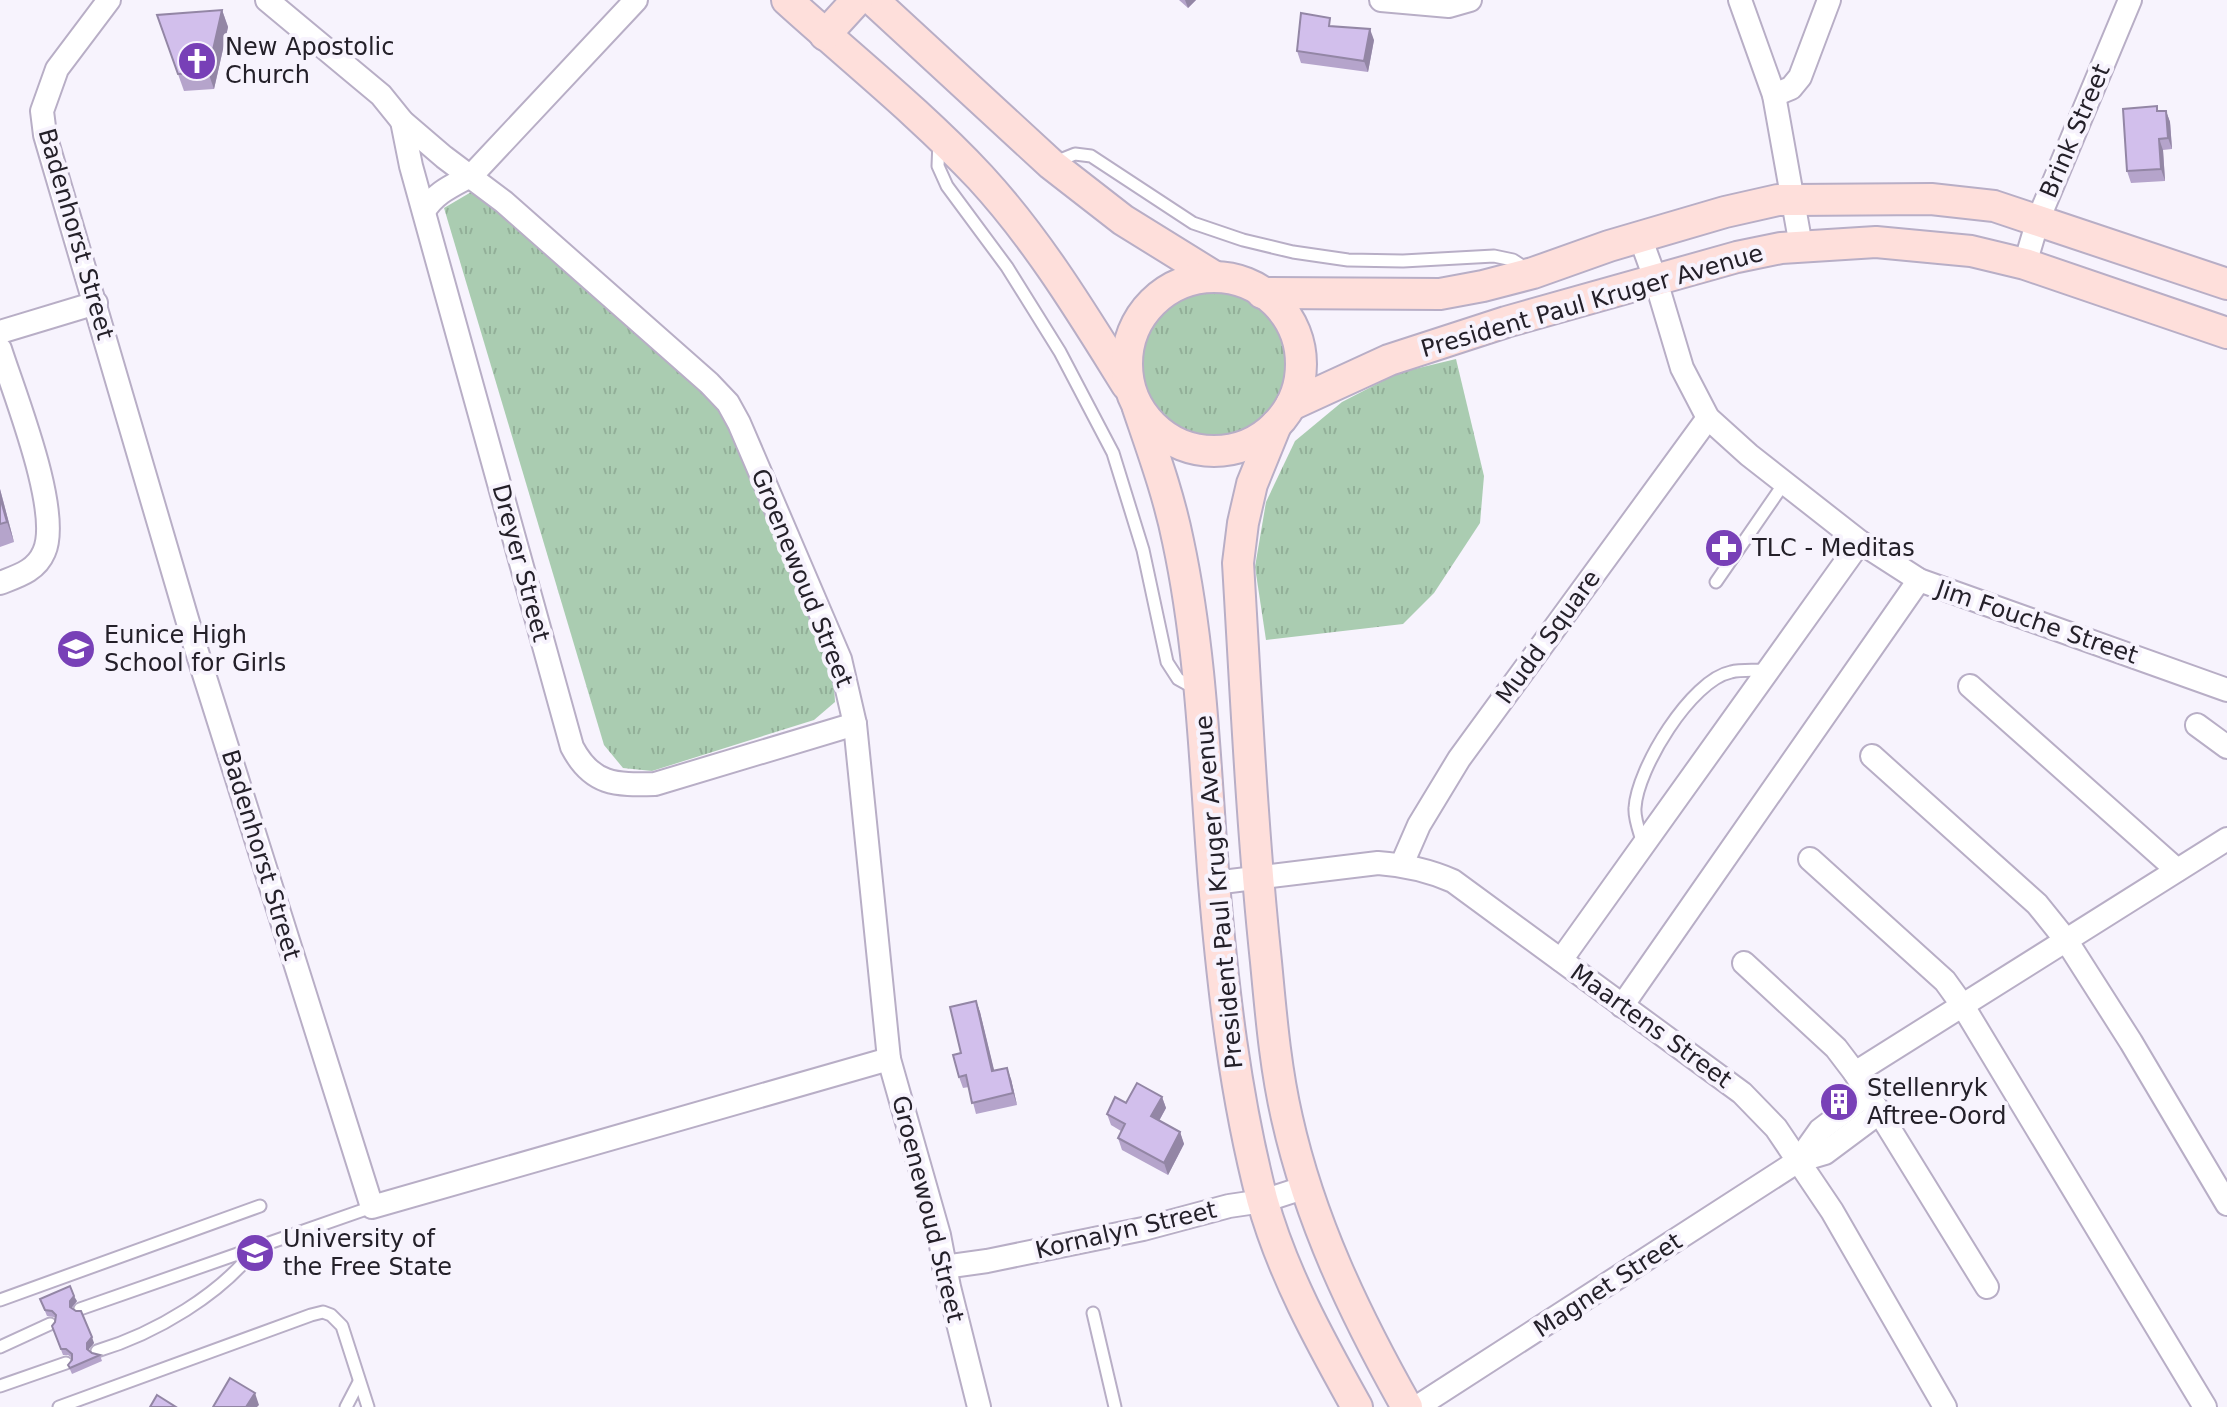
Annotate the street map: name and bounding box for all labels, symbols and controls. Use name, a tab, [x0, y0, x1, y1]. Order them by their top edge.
place label: New Apostolic Church	[225, 33, 394, 89]
church icon: New Apostolic Church	[176, 40, 218, 82]
street label: Brink Street	[2034, 60, 2116, 202]
street label: Badenhorst Street	[32, 125, 120, 343]
street label: President Paul Kruger Avenue	[1418, 239, 1766, 363]
street label: Groenewoud Street	[745, 465, 859, 691]
street label: Dreyer Street	[487, 481, 555, 645]
pharmacy icon: TLC - Meditas	[1703, 527, 1745, 569]
place label: TLC - Meditas	[1751, 534, 1915, 562]
street label: Mudd Square	[1490, 565, 1606, 709]
street label: Jim Fouche Street	[1931, 574, 2141, 670]
place label: Eunice High School for Girls	[104, 621, 286, 677]
school or university icon: Eunice High School for Girls	[55, 628, 97, 670]
street label: President Paul Kruger Avenue	[1190, 714, 1248, 1070]
street label: Badenhorst Street	[216, 746, 306, 964]
street label: Maartens Street	[1565, 958, 1737, 1094]
place label: Stellenryk Aftree-Oord	[1867, 1074, 2006, 1130]
building icon: Stellenryk Aftree-Oord	[1818, 1081, 1860, 1123]
street label: Groenewoud Street	[886, 1093, 970, 1325]
street label: Kornalyn Street	[1033, 1196, 1219, 1264]
place label: University of the Free State	[283, 1225, 452, 1281]
street label: Magnet Street	[1529, 1227, 1687, 1343]
school or university icon: University of the Free State	[234, 1232, 276, 1274]

